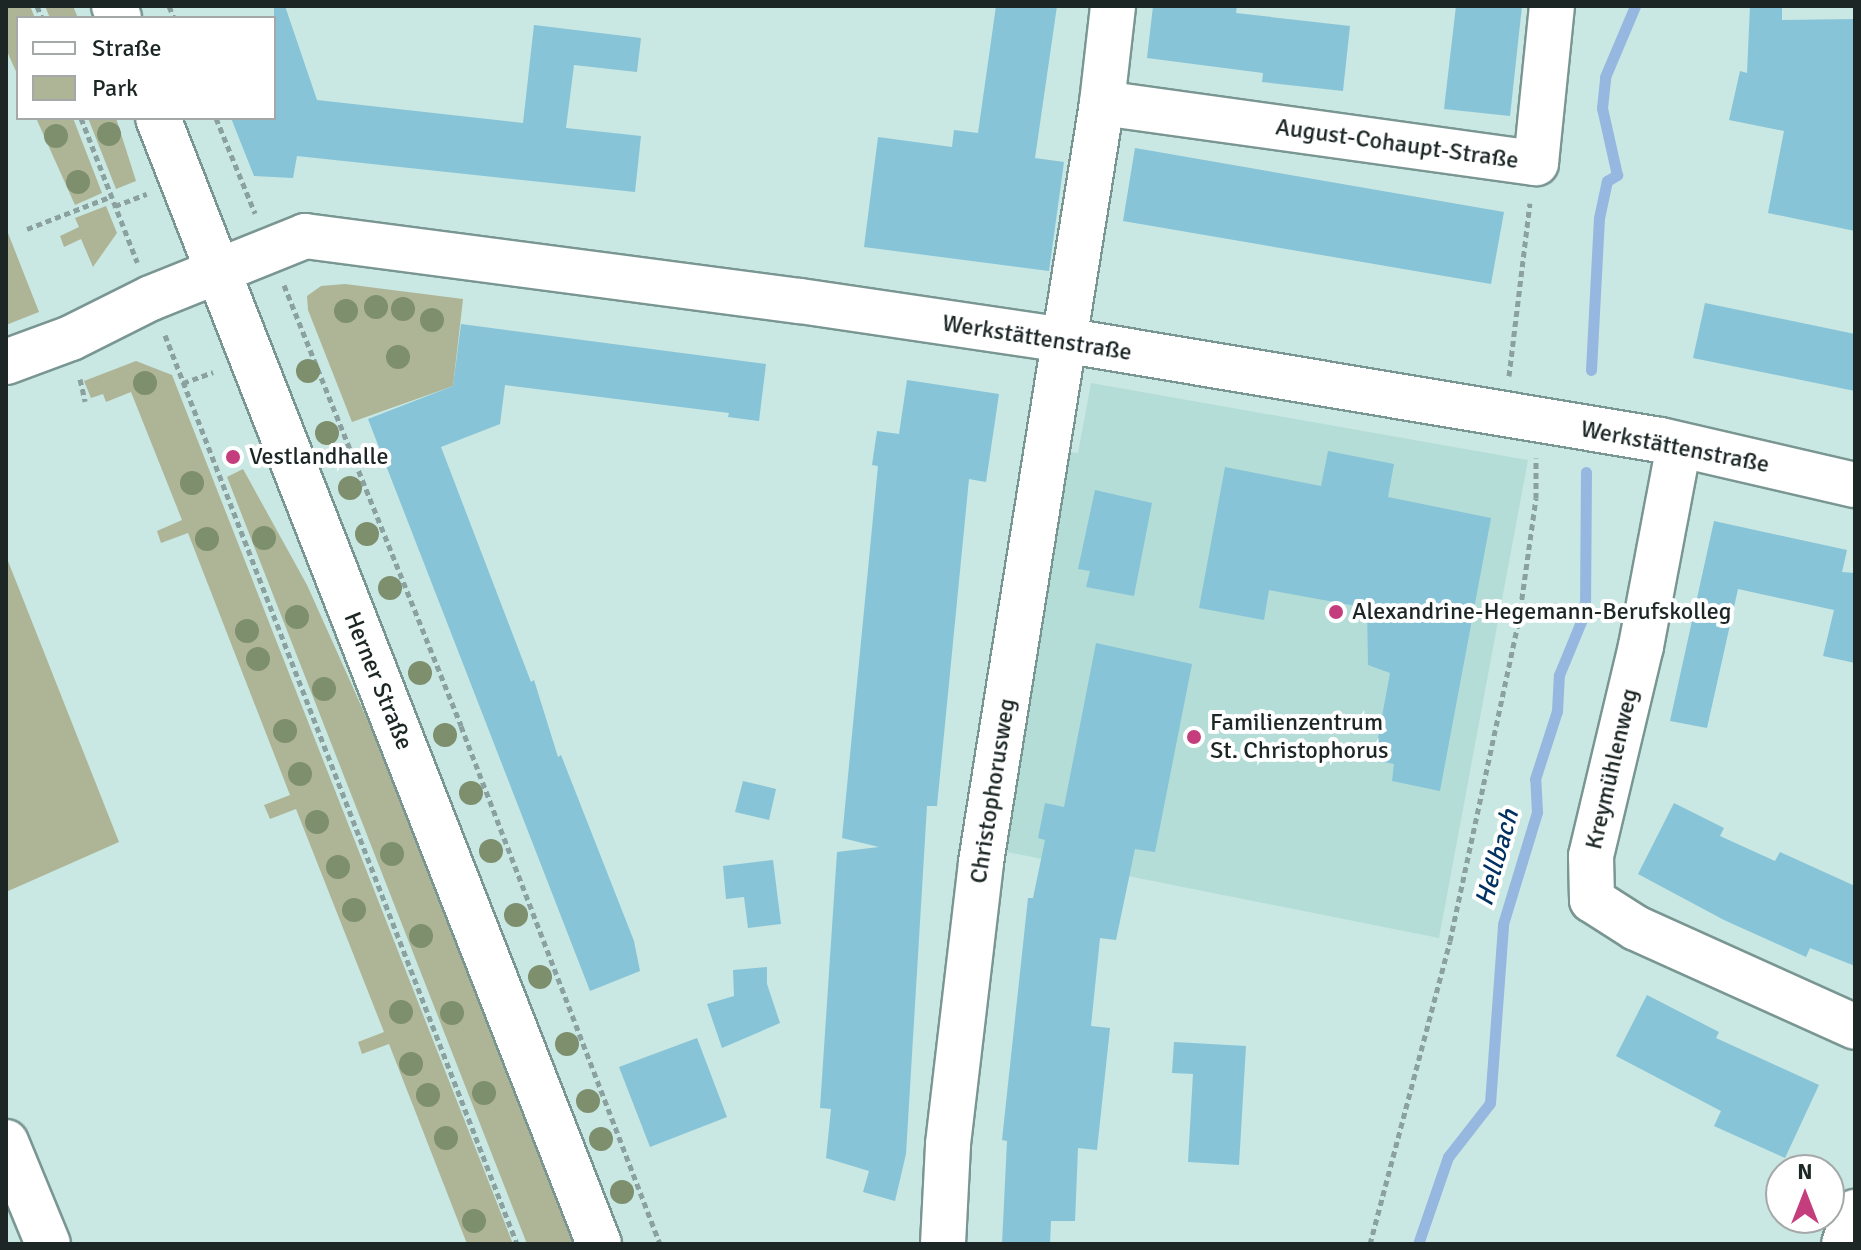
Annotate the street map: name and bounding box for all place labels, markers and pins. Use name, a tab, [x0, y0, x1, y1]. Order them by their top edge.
place label: Vestlandhalle	[249, 443, 388, 471]
marker: Vestlandhalle	[224, 448, 242, 466]
place label: Alexandrine-Hegemann-Berufskolleg	[1352, 598, 1731, 626]
marker: Alexandrine-Hegemann-Berufskolleg	[1327, 603, 1345, 621]
place label: Familienzentrum St. Christophorus	[1210, 709, 1389, 765]
marker: Familienzentrum St. Christophorus	[1185, 728, 1203, 746]

